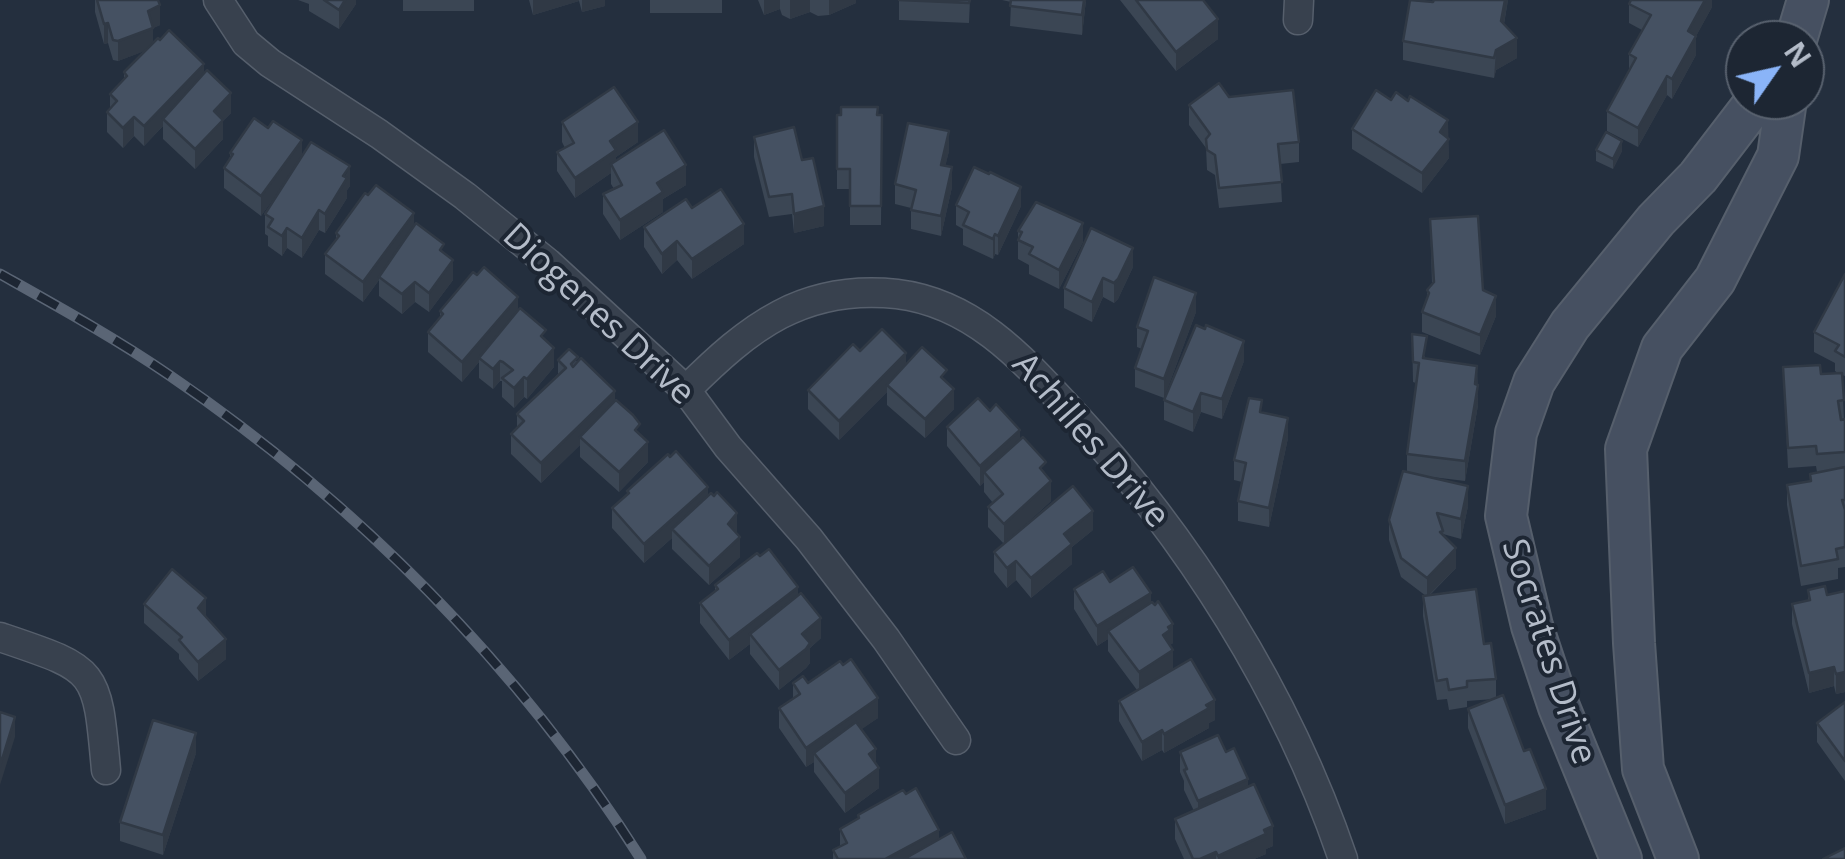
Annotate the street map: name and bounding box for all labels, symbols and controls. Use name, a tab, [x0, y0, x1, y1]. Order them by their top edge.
north arrow	[1725, 20, 1825, 120]
text: N	[1776, 34, 1820, 74]
street label: Diogenes Drive	[494, 216, 702, 414]
street label: Achilles Drive	[1003, 345, 1177, 537]
street label: Socrates Drive	[1492, 534, 1604, 770]

